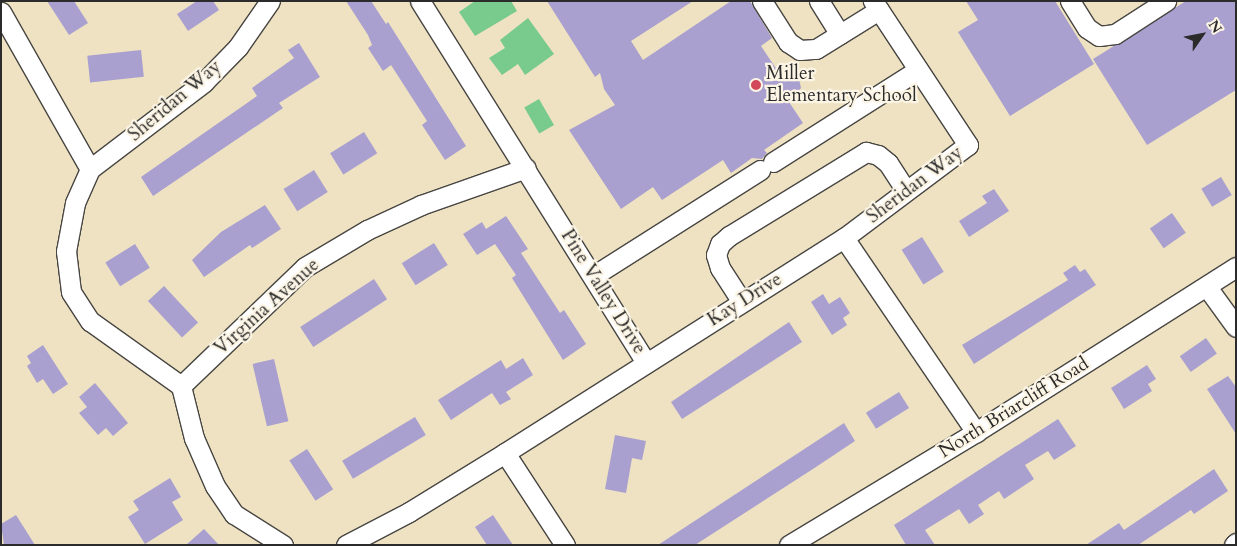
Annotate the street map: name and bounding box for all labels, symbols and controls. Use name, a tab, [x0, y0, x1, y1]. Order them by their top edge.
north arrow	[1177, 10, 1227, 60]
text: N	[1204, 16, 1226, 37]
street label: Sheridan Way	[124, 56, 226, 146]
place label: Miller Elementary School	[766, 63, 917, 107]
marker: Miller Elementary School	[750, 79, 762, 91]
street label: Sheridan Way	[862, 141, 968, 229]
street label: Pine Valley Drive	[556, 225, 650, 359]
street label: Virginia Avenue	[210, 254, 324, 360]
street label: Kay Drive	[704, 268, 786, 332]
street label: North Briarcliff Road	[935, 353, 1093, 463]

